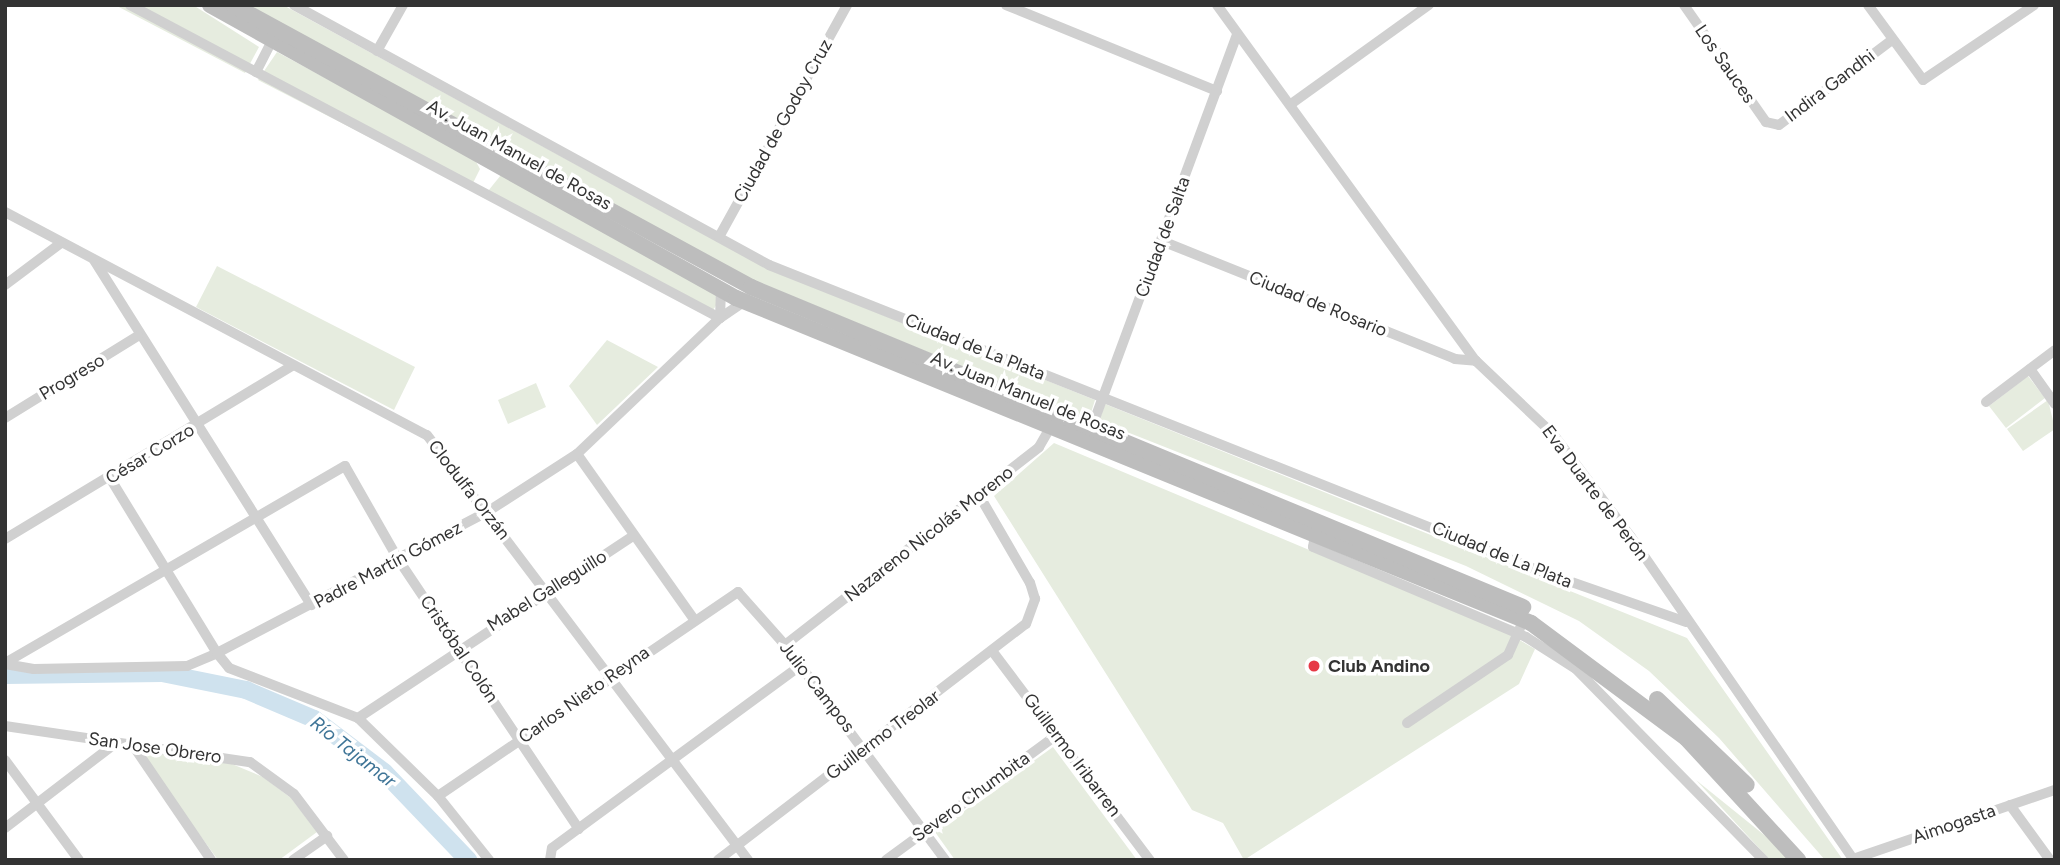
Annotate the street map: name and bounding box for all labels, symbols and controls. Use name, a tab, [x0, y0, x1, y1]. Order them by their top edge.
street label: Los Sauces	[1690, 21, 1760, 107]
street label: Ciudad de Godoy Cruz	[729, 36, 837, 206]
street label: Indira Gandhi	[1781, 45, 1879, 127]
street label: Av. Juan Manuel de Rosas	[423, 95, 615, 215]
street label: Ciudad de Salta	[1131, 174, 1195, 300]
street label: Ciudad de Rosario	[1246, 267, 1390, 341]
street label: Ciudad de La Plata	[902, 309, 1048, 385]
street label: Av. Juan Manuel de Rosas	[928, 347, 1128, 445]
street label: Progreso	[36, 349, 108, 405]
street label: César Corzo	[102, 419, 198, 489]
street label: Eva Duarte de Perón	[1537, 421, 1653, 565]
street label: Clodulfa Orzán	[423, 436, 515, 544]
street label: Nazareno Nicolás Moreno	[840, 461, 1018, 607]
street label: Padre Martín Gómez	[310, 517, 466, 613]
street label: Ciudad de La Plata	[1429, 517, 1575, 593]
street label: Mabel Galleguillo	[483, 546, 611, 636]
street label: Cristóbal Colón	[415, 591, 503, 707]
street label: Julio Campos	[775, 637, 859, 737]
street label: Carlos Nieto Reyna	[514, 642, 654, 748]
place label: Club Andino	[1328, 655, 1430, 677]
marker: Club Andino	[1306, 658, 1322, 674]
street label: Guillermo Treolar	[822, 685, 944, 785]
street label: Guillermo Iribarren	[1019, 689, 1125, 821]
water label: Río Tajamar	[306, 712, 400, 792]
street label: San Jose Obrero	[87, 728, 223, 768]
street label: Severo Chumbita	[908, 747, 1034, 847]
street label: Aimogasta	[1910, 800, 1998, 848]

